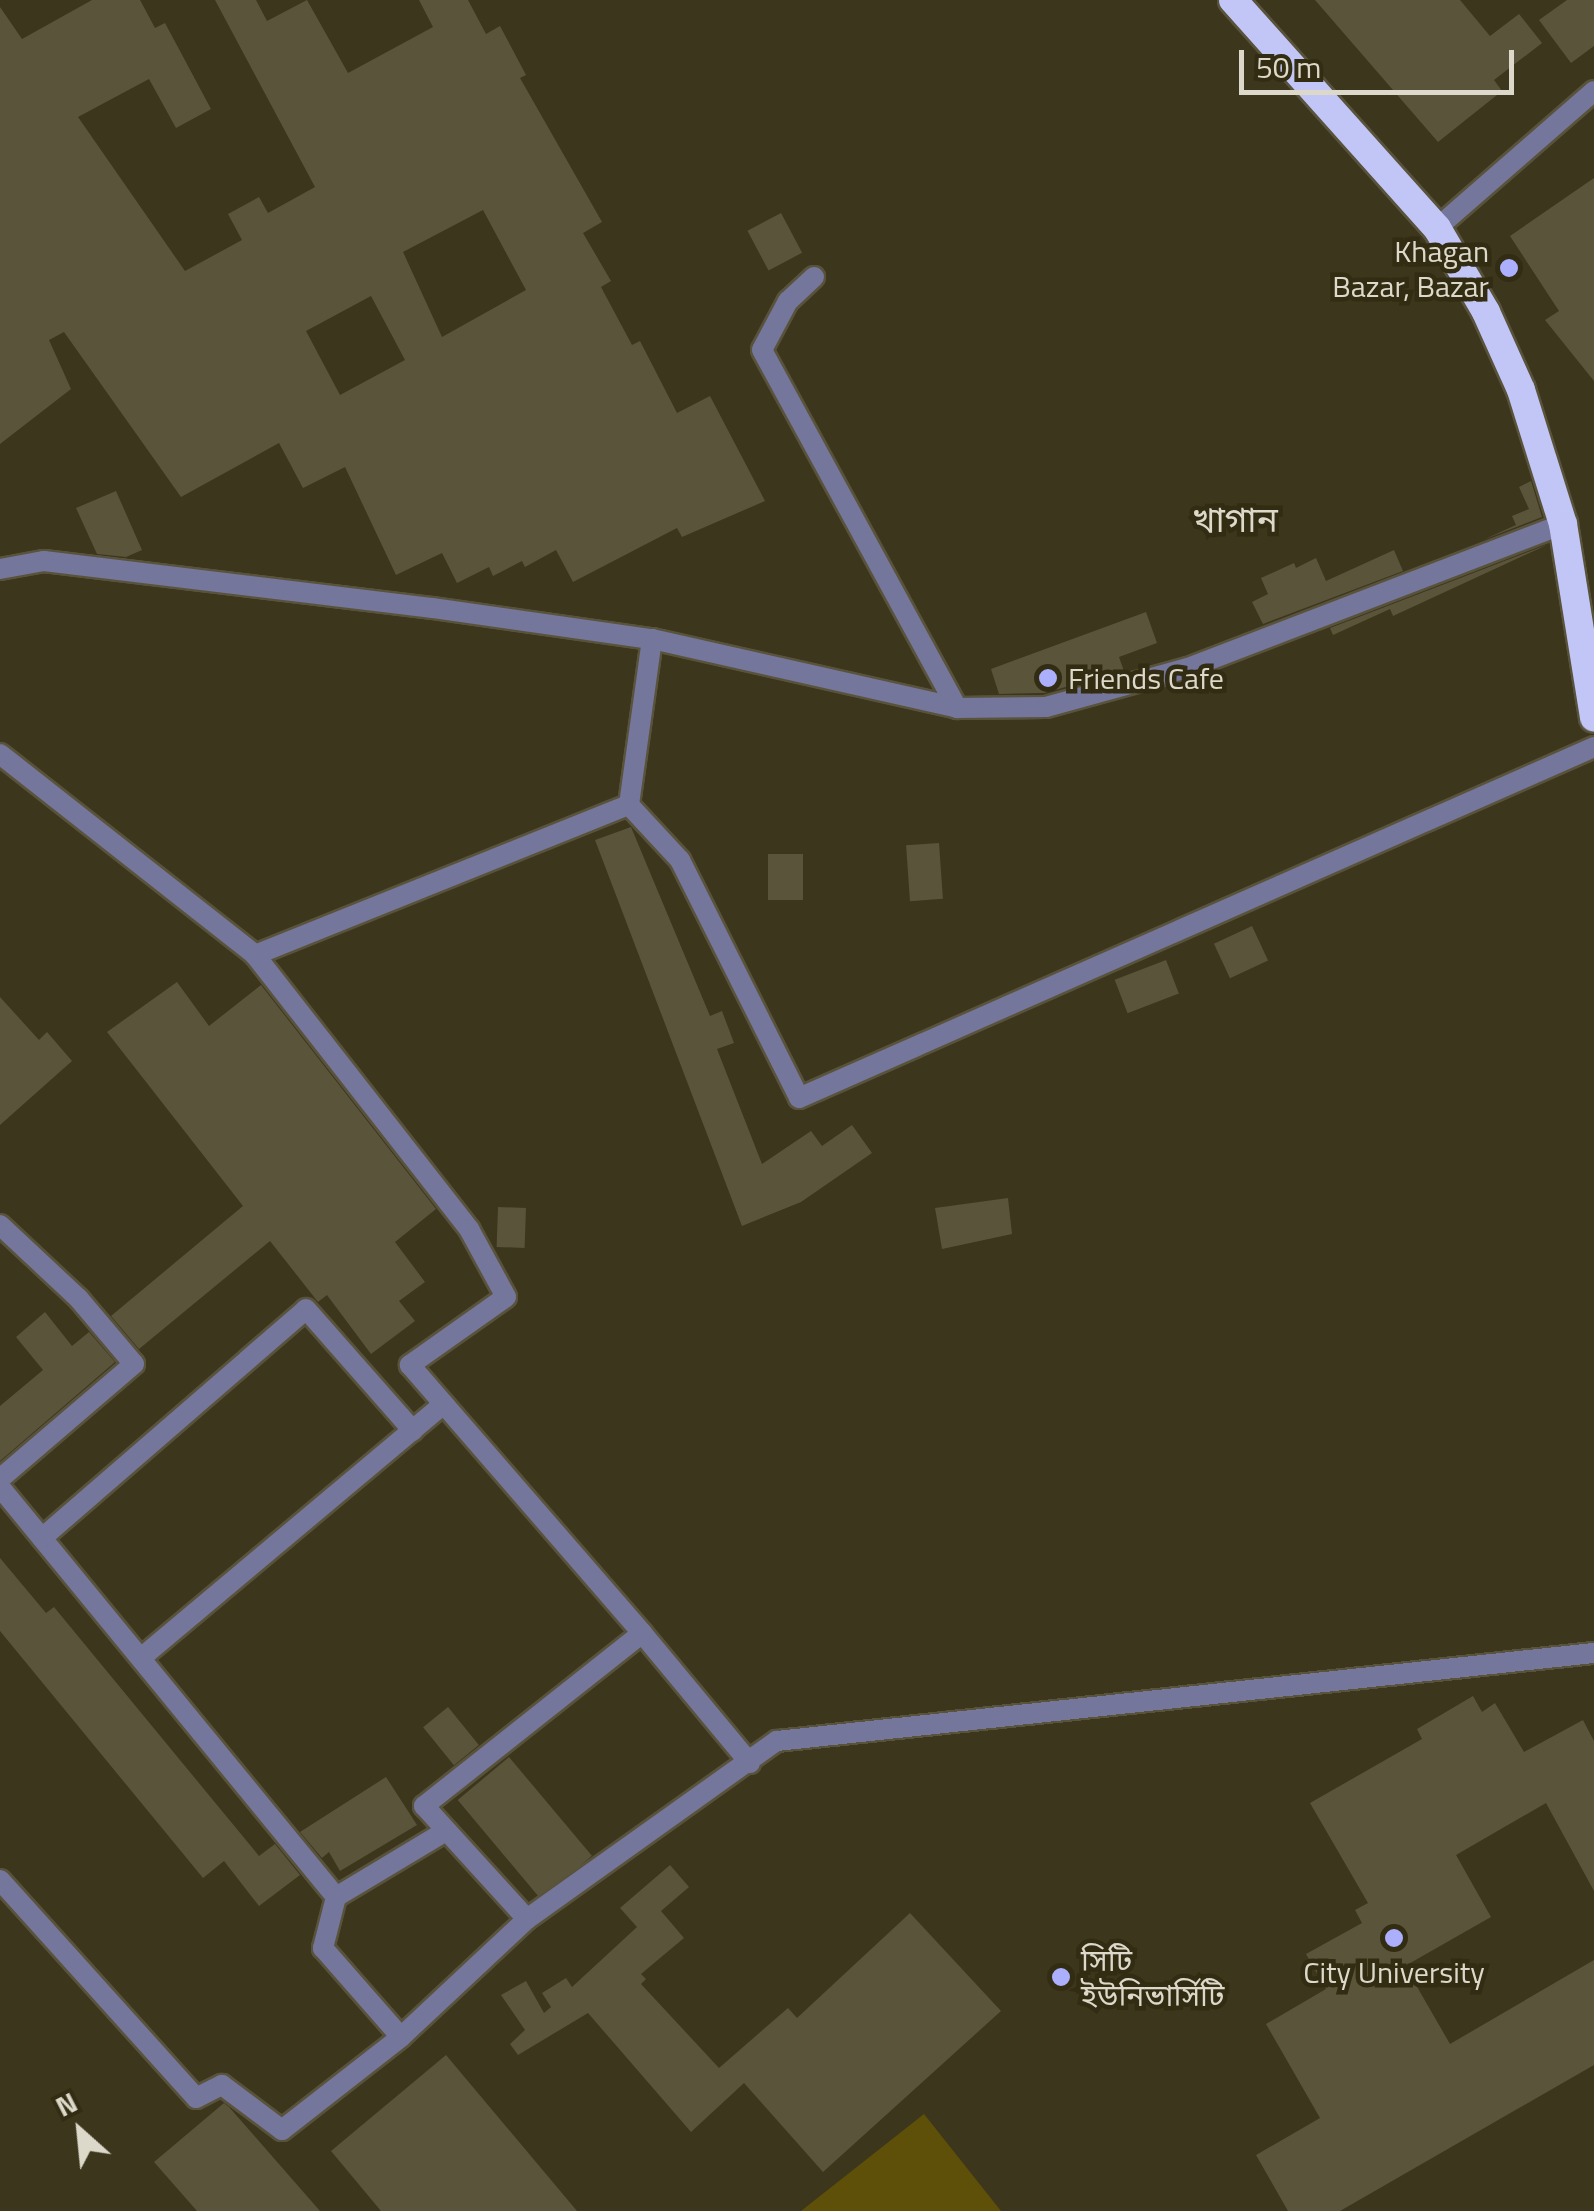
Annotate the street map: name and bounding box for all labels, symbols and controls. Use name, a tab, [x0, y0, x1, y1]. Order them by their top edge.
scale bar	[1244, 30, 1519, 92]
text: 50 m	[1256, 44, 1321, 90]
place label: Khagan Bazar, Bazar	[1332, 233, 1489, 304]
marker: Khagan Bazar, Bazar	[1498, 257, 1520, 279]
district label: খাগান	[1192, 498, 1278, 540]
place label: Friends Cafe	[1068, 660, 1224, 696]
marker: Friends Cafe	[1037, 667, 1059, 689]
marker: City University	[1383, 1927, 1405, 1949]
place label: সিটি ইউনিভার্সিটি	[1081, 1942, 1224, 2012]
place label: City University	[1303, 1954, 1485, 1990]
marker: সিটি ইউনিভার্সিটি	[1050, 1966, 1072, 1988]
text: N	[48, 2080, 85, 2127]
north arrow	[30, 2081, 130, 2181]

